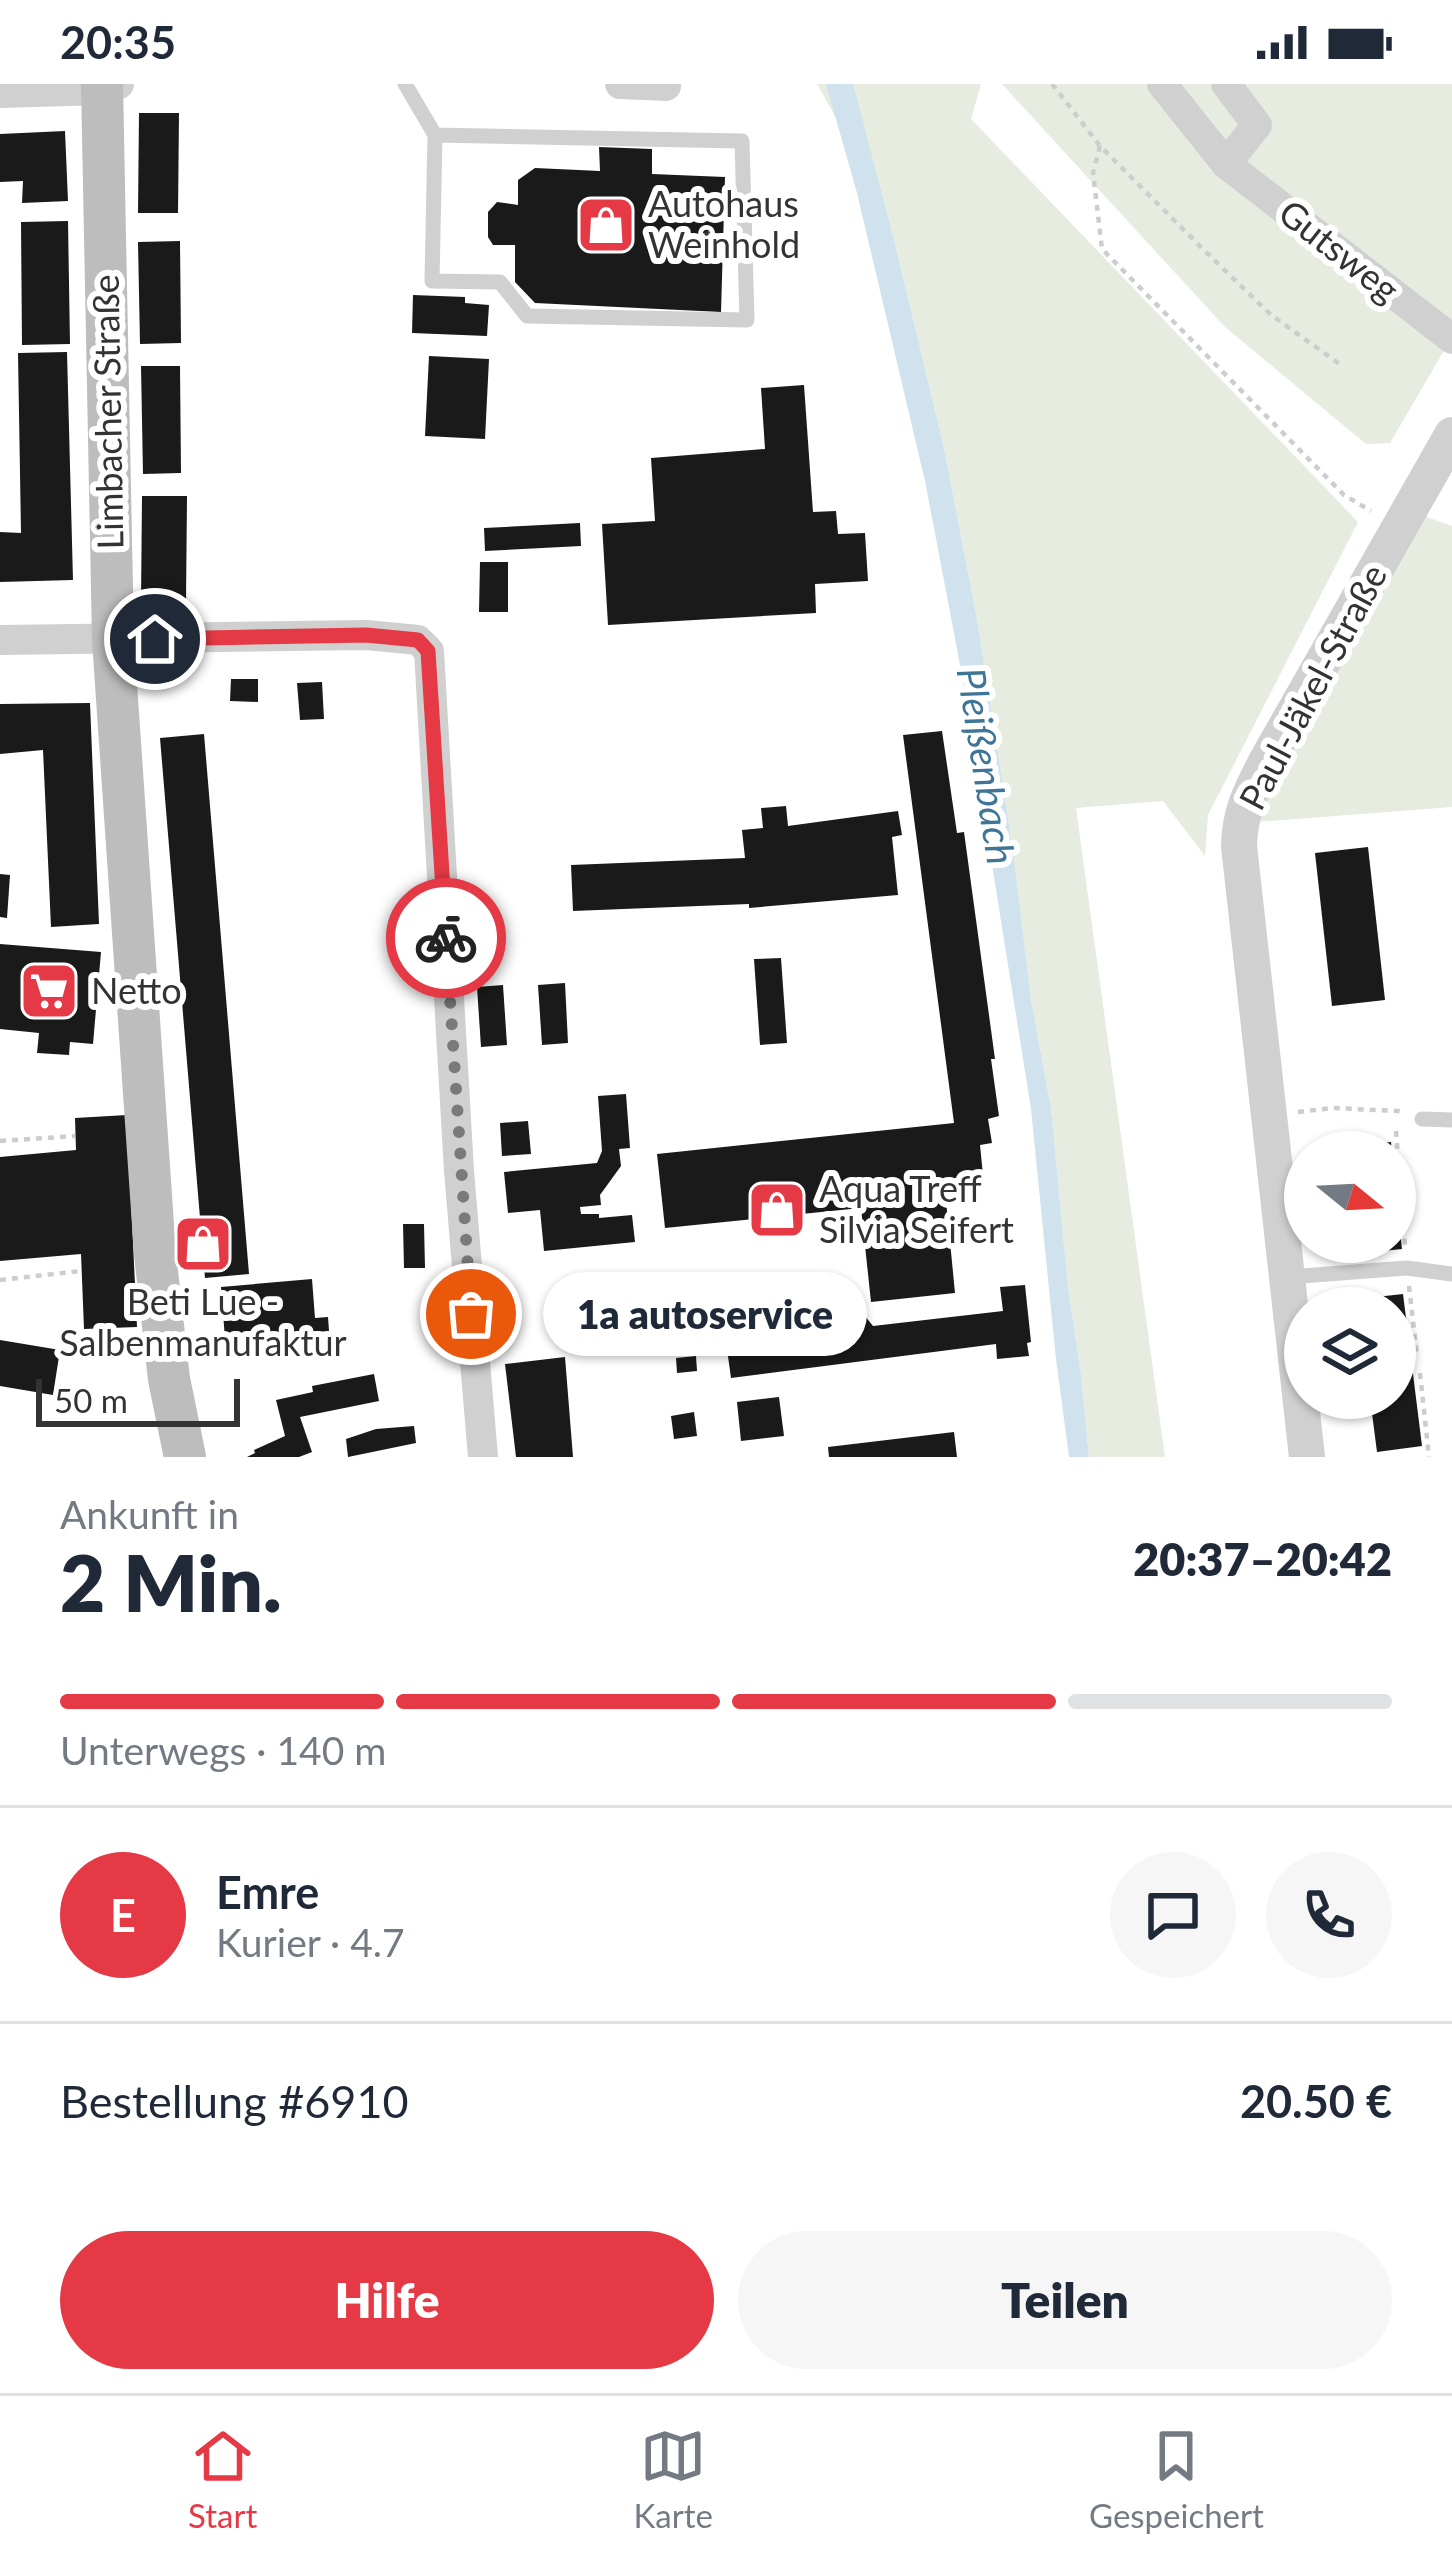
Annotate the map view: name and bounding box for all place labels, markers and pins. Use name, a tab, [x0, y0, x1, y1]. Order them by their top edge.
place label: Autohaus Weinhold	[648, 181, 800, 266]
shop icon: Autohaus Weinhold	[575, 194, 637, 256]
pin	[104, 588, 206, 690]
supermarket icon: Netto	[18, 960, 80, 1022]
place label: Netto	[91, 968, 182, 1012]
place label: Aqua Treff Silvia Seifert	[819, 1166, 1014, 1251]
shop icon: Aqua Treff Silvia Seifert	[746, 1179, 808, 1241]
shop icon: Beti Lue - Salbenmanufaktur	[172, 1213, 234, 1275]
pin	[420, 1263, 522, 1365]
callout: 1a autoservice	[543, 1272, 867, 1356]
place label: Beti Lue - Salbenmanufaktur	[59, 1279, 347, 1364]

